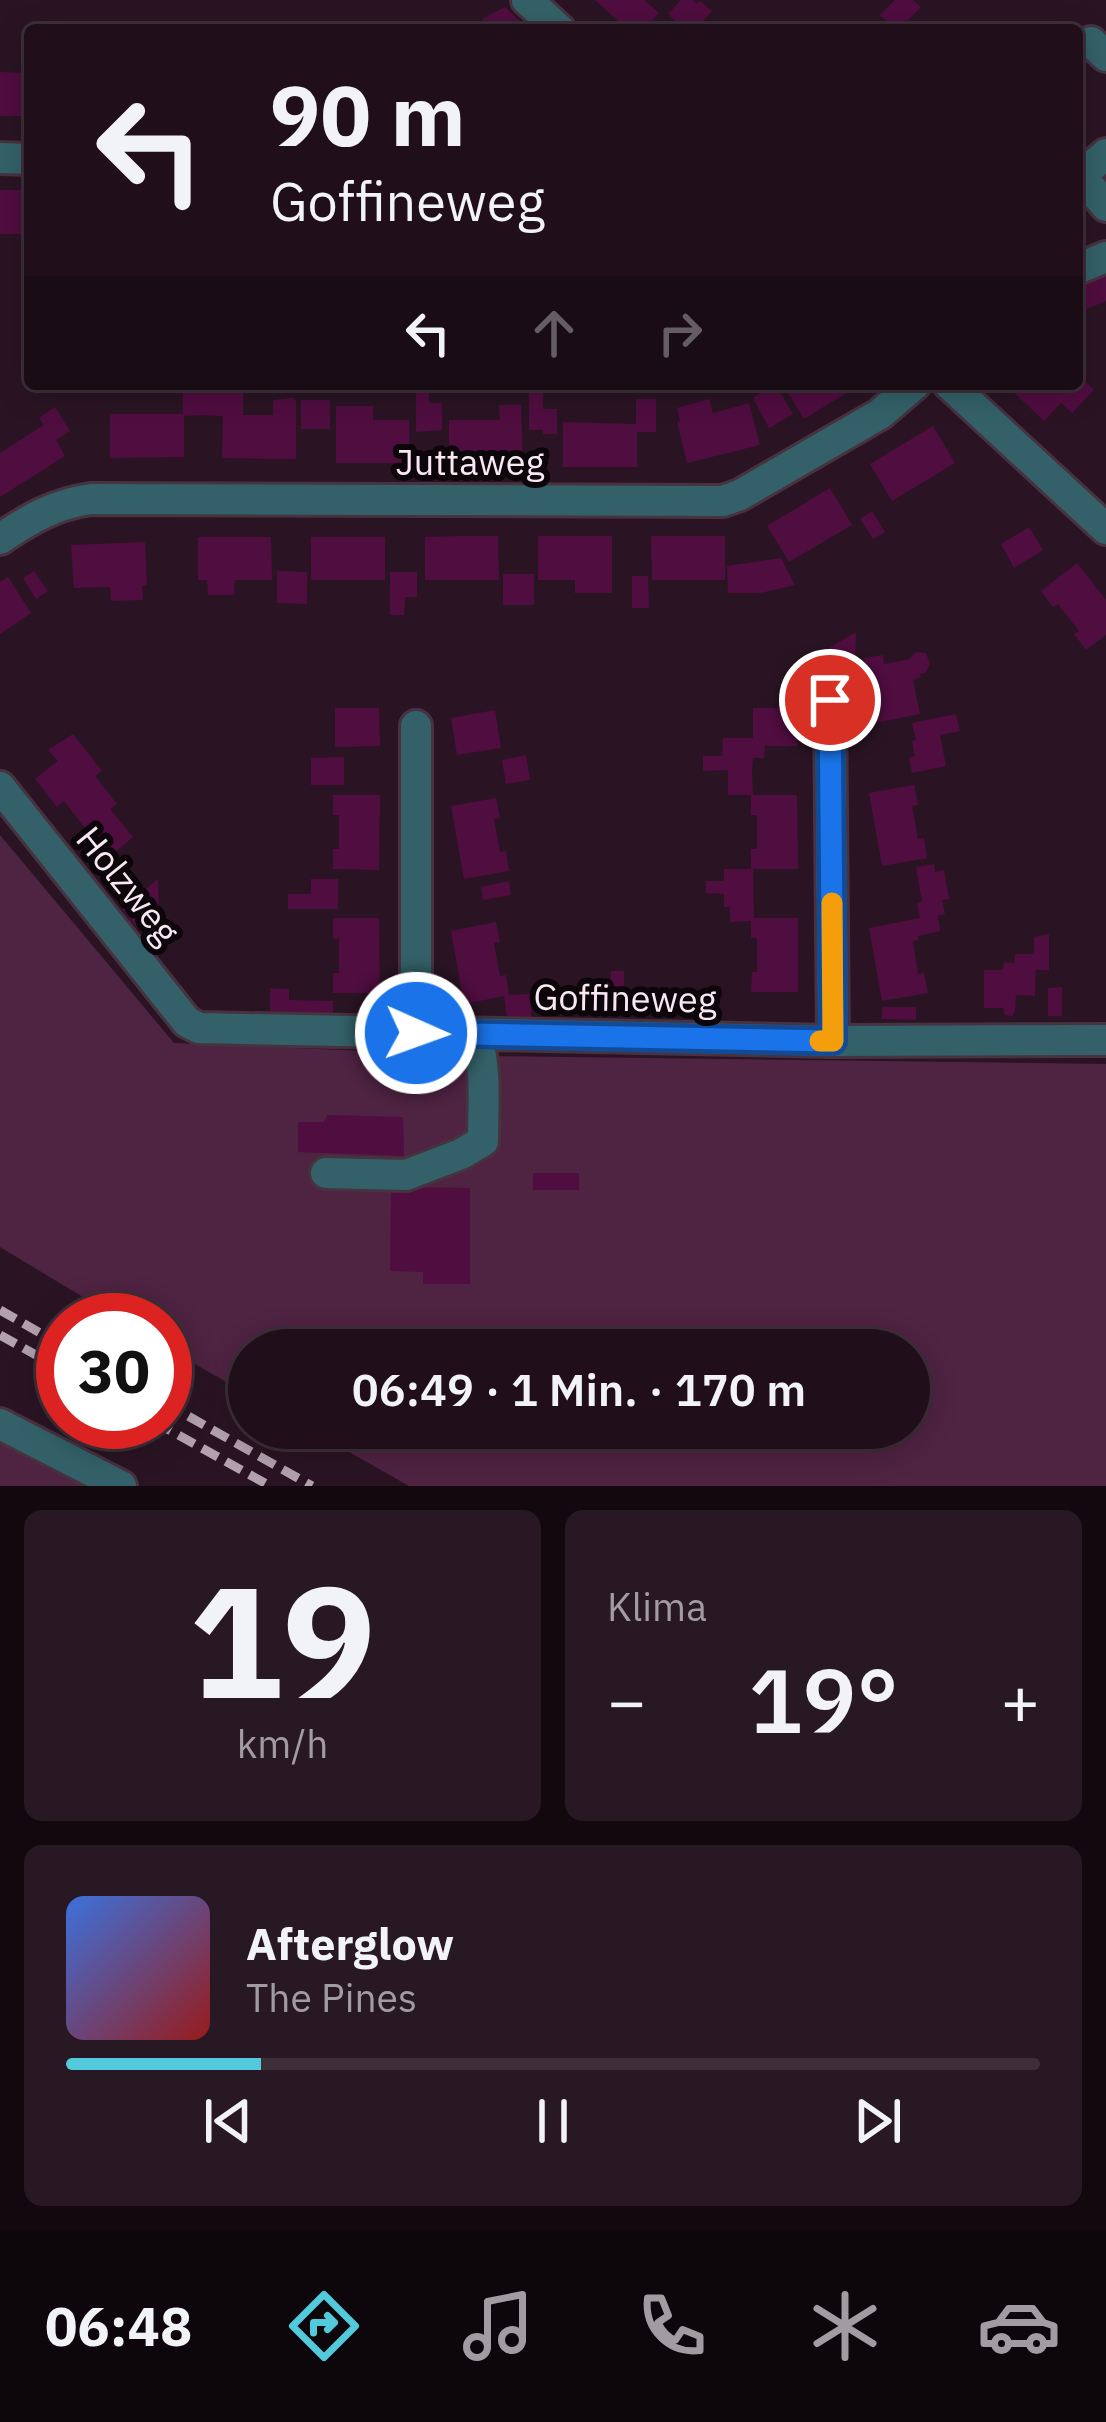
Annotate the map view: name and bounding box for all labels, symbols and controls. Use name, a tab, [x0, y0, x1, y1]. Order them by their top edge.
text: 90 m	[270, 60, 466, 169]
icon: left	[72, 72, 228, 228]
text: Goffineweg	[270, 166, 545, 236]
icon: left	[395, 300, 461, 366]
icon: ahead	[521, 300, 587, 366]
icon: right	[647, 300, 713, 366]
street label: Juttaweg	[395, 438, 545, 485]
pin	[779, 649, 881, 751]
icon: arrive	[797, 667, 863, 733]
street label: Holzweg	[67, 816, 190, 953]
position arrow	[353, 970, 479, 1096]
street label: Goffineweg	[533, 972, 717, 1023]
speed limit sign: 30	[36, 1293, 192, 1449]
text: 06:49 · 1 Min. · 170 m	[352, 1360, 806, 1418]
text: 19	[189, 1538, 376, 1741]
text: Klima	[607, 1581, 707, 1632]
text: 19°	[748, 1641, 899, 1758]
text: −	[607, 1657, 647, 1743]
text: +	[1000, 1657, 1040, 1743]
text: km/h	[237, 1718, 328, 1769]
text: Afterglow	[246, 1914, 454, 1972]
text: The Pines	[246, 1972, 417, 2023]
icon: previous	[195, 2088, 261, 2154]
icon: pause	[520, 2088, 586, 2154]
icon: next	[845, 2088, 911, 2154]
icon: directions	[282, 2284, 366, 2368]
icon: music	[456, 2284, 540, 2368]
icon: phone	[630, 2284, 714, 2368]
icon: climate	[803, 2284, 887, 2368]
icon: car	[977, 2284, 1061, 2368]
text: 06:48	[45, 2291, 192, 2361]

